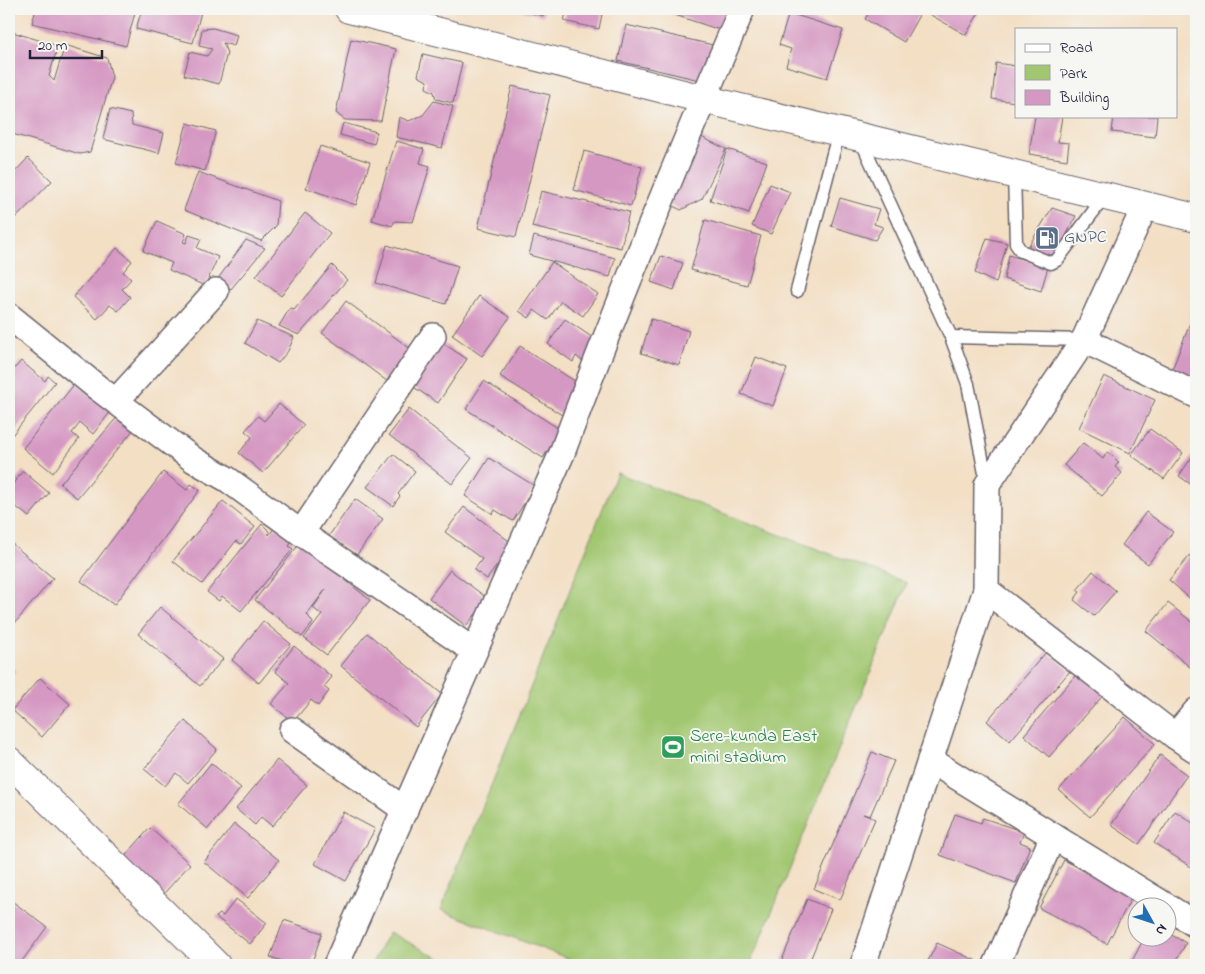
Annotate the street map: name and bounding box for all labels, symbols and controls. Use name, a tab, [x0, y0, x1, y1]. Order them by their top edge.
scale bar	[30, 28, 102, 60]
legend	[1015, 28, 1178, 118]
text: 20 m	[38, 35, 68, 57]
text: Road	[1060, 37, 1093, 59]
text: Park	[1060, 63, 1088, 85]
text: Building	[1059, 87, 1109, 110]
fuel station icon: GNPC	[1034, 225, 1060, 251]
place label: GNPC	[1064, 225, 1107, 251]
place label: Sere-kunda East mini stadium	[690, 724, 817, 771]
sports icon: Sere-kunda East mini stadium	[660, 734, 686, 760]
north arrow	[1128, 896, 1178, 946]
text: N	[1150, 919, 1172, 940]

